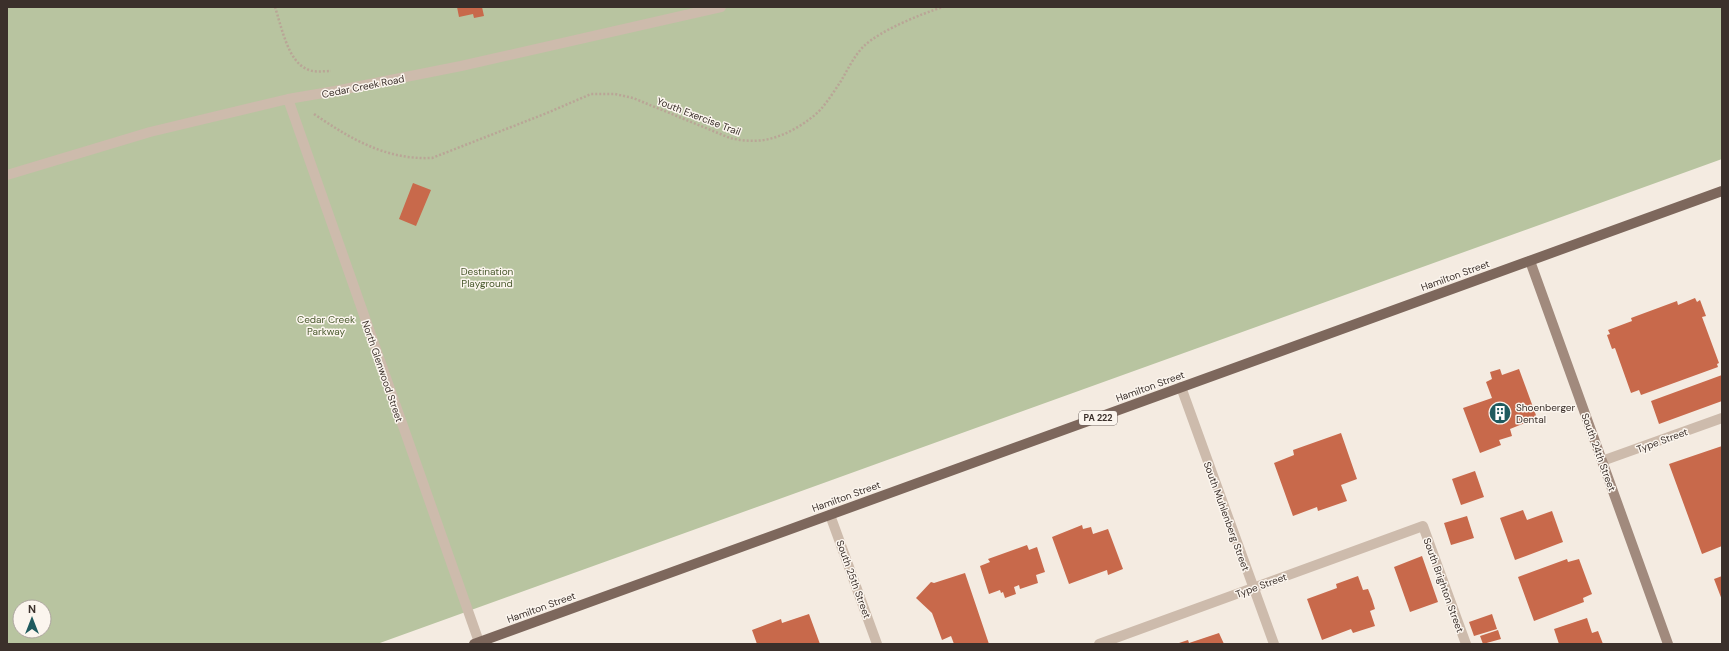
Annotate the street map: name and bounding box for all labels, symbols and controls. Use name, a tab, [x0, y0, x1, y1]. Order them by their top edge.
street label: Cedar Creek Road	[321, 72, 406, 101]
street label: Youth Exercise Trail	[655, 94, 743, 138]
street label: Hamilton Street	[1419, 257, 1491, 294]
park label: Destination Playground	[461, 265, 514, 290]
park label: Cedar Creek Parkway	[297, 313, 355, 338]
street label: North Glenwood Street	[359, 319, 406, 424]
street label: Hamilton Street	[1114, 368, 1186, 405]
building icon: Shoenberger Dental	[1487, 400, 1513, 426]
place label: Shoenberger Dental	[1516, 401, 1575, 426]
road number: PA 222	[1079, 411, 1117, 425]
street label: South 24th Street	[1578, 411, 1619, 493]
street label: Type Street	[1635, 425, 1690, 456]
street label: South Muhlenberg Street	[1201, 460, 1252, 573]
street label: Hamilton Street	[810, 478, 882, 515]
street label: South Brighton Street	[1420, 536, 1467, 634]
street label: South 25th Street	[833, 538, 874, 620]
street label: Type Street	[1234, 570, 1289, 601]
street label: Hamilton Street	[505, 589, 577, 626]
north arrow	[12, 599, 52, 639]
text: N	[28, 602, 36, 616]

